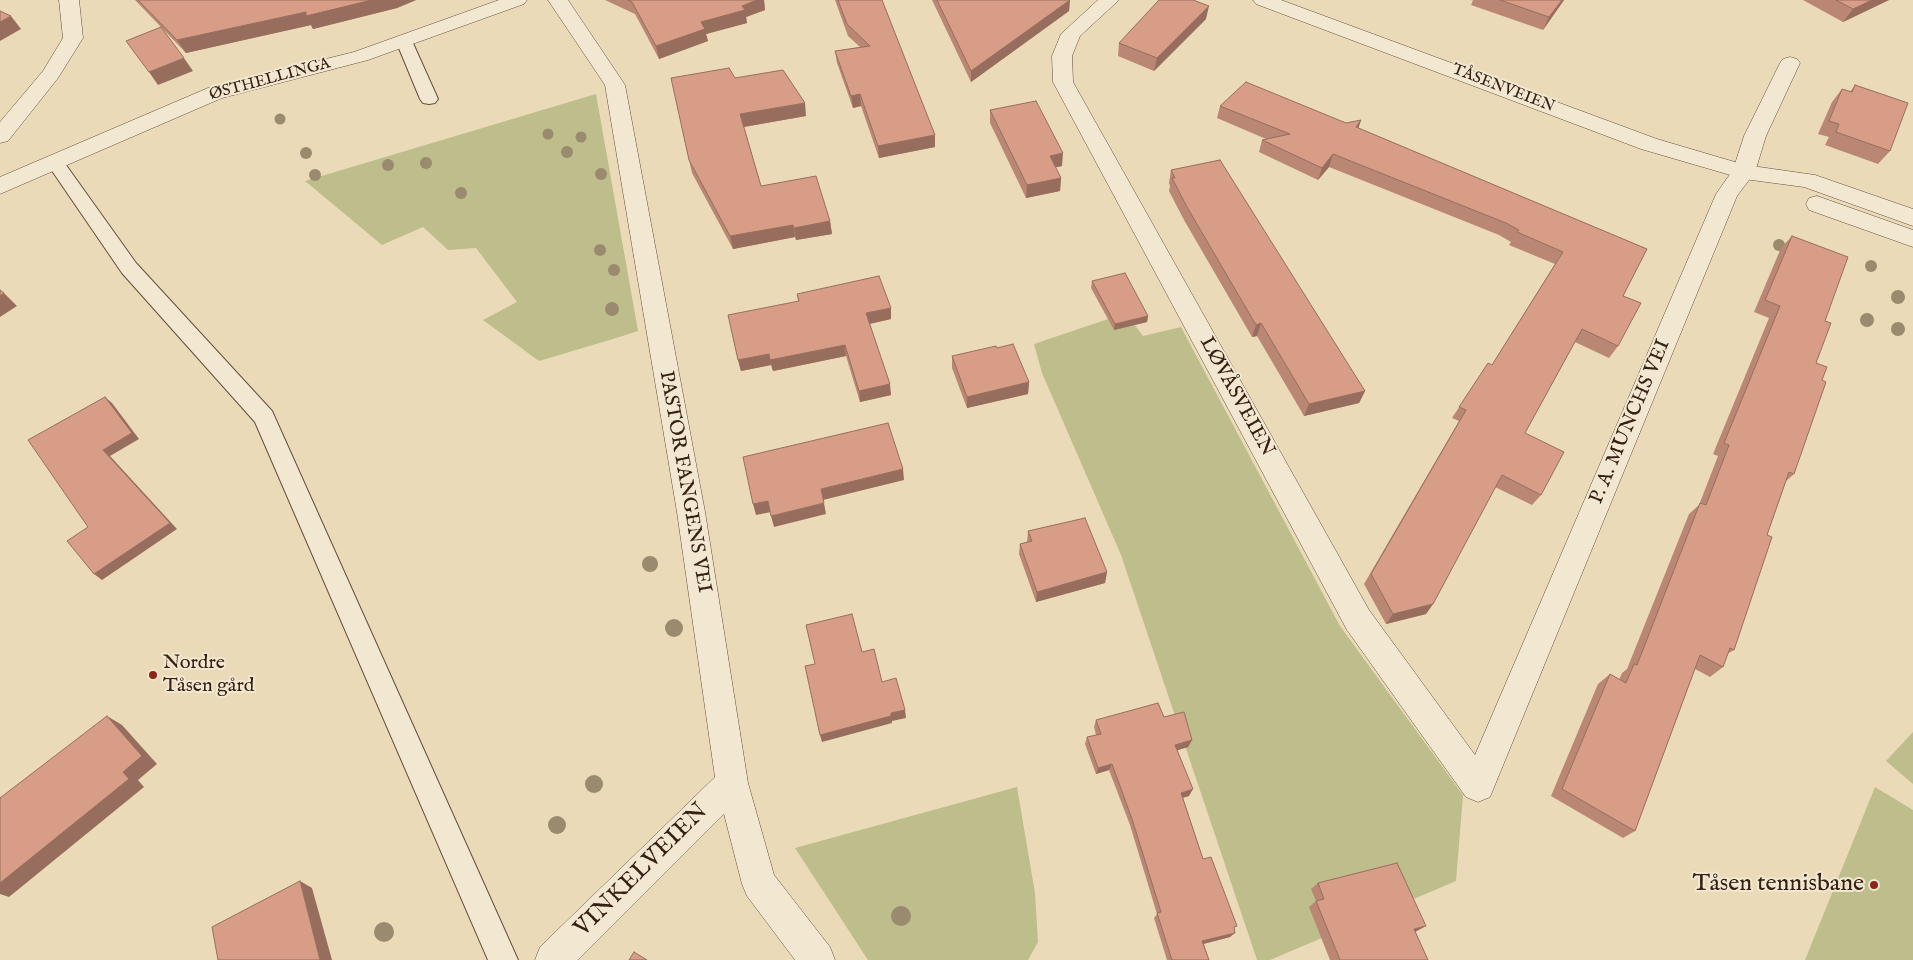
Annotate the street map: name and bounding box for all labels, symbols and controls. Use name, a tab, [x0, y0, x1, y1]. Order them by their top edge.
street label: ØSTHELLINGA	[207, 55, 333, 105]
street label: TÅSENVEIEN	[1449, 61, 1557, 117]
street label: LØVÅSVEIEN	[1193, 333, 1279, 461]
street label: P. A. MUNCHS VEI	[1586, 336, 1676, 508]
street label: PASTOR FANGENS VEI	[653, 369, 715, 595]
place label: Nordre Tåsen gård	[163, 652, 254, 699]
marker: Nordre Tåsen gård	[147, 669, 159, 681]
street label: VINKELVEIEN	[569, 798, 715, 944]
place label: Tåsen tennisbane	[1693, 871, 1864, 899]
marker: Tåsen tennisbane	[1868, 879, 1880, 891]

